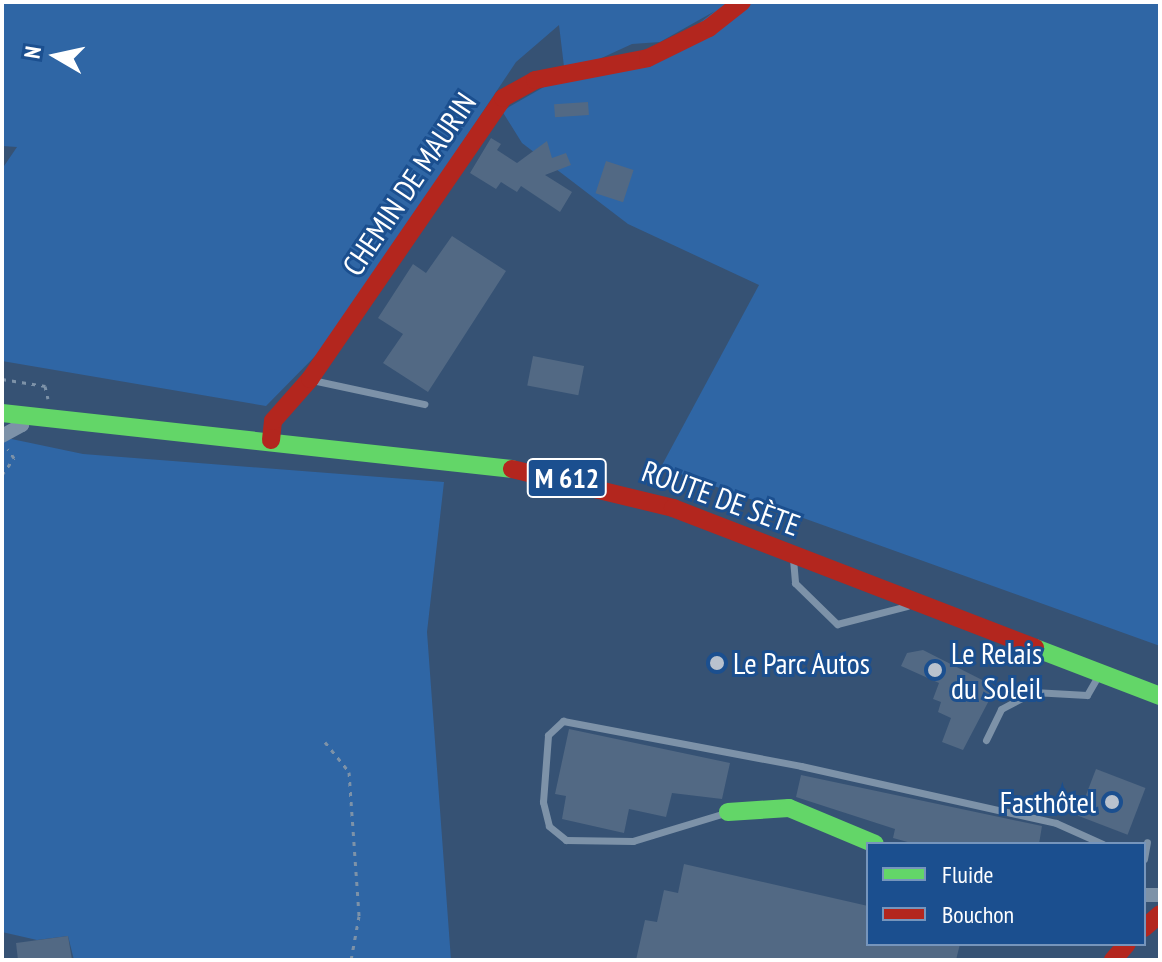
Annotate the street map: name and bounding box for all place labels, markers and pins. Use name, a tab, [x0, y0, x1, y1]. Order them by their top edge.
place label: Le Relais du Soleil	[951, 635, 1042, 706]
place label: Le Parc Autos	[733, 645, 871, 681]
marker: Le Parc Autos	[708, 654, 726, 672]
marker: Le Relais du Soleil	[926, 661, 944, 679]
place label: Fasthôtel	[1000, 784, 1096, 820]
marker: Fasthôtel	[1103, 793, 1121, 811]

